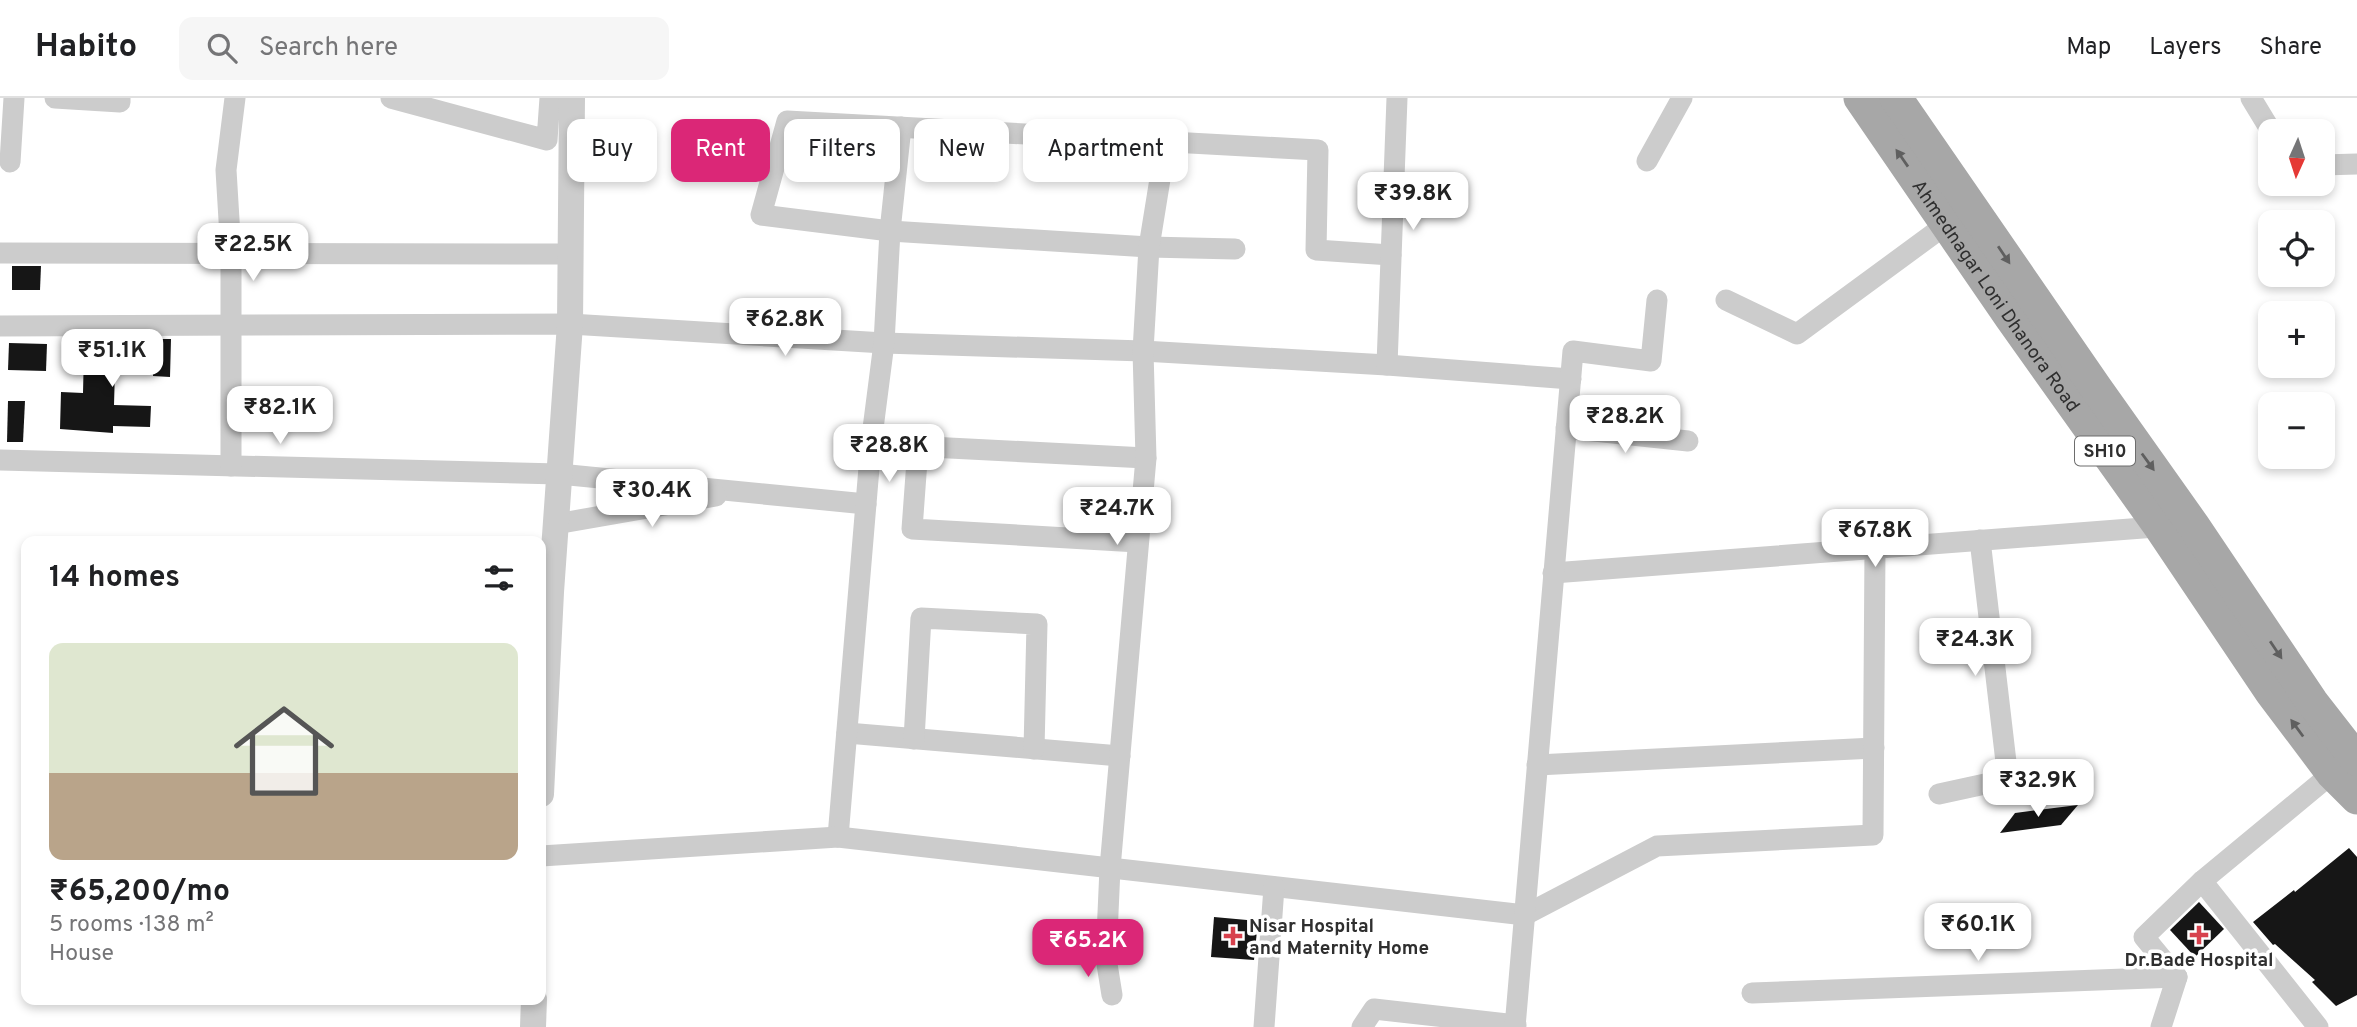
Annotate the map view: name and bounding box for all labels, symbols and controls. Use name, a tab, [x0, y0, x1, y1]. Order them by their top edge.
search box	[179, 17, 669, 80]
text: Habito	[35, 27, 137, 69]
icon: search	[203, 29, 241, 67]
text: Search here	[259, 32, 398, 65]
text: Map	[2066, 33, 2111, 63]
text: Layers	[2149, 33, 2221, 63]
text: Share	[2259, 33, 2322, 63]
chip: Buy	[567, 119, 657, 182]
chip: Rent	[671, 119, 770, 182]
chip: Filters	[784, 119, 900, 182]
chip: New	[914, 119, 1009, 182]
chip: Apartment	[1023, 119, 1188, 182]
north arrow	[2258, 119, 2334, 196]
map controls	[2258, 119, 2335, 469]
one-way arrow	[1895, 149, 1909, 167]
pin: ₹39.8K	[1356, 172, 1470, 232]
street label: Ahmednagar Loni Dhanora Road	[1906, 176, 2084, 417]
text: ₹39.8K	[1373, 180, 1453, 209]
button: locate	[2258, 210, 2335, 287]
pin: ₹22.5K	[196, 223, 310, 283]
text: ₹22.5K	[213, 231, 293, 260]
one-way arrow	[1998, 245, 2011, 265]
pin: ₹62.8K	[728, 299, 842, 358]
button: +	[2258, 301, 2335, 378]
text: ₹62.8K	[745, 306, 825, 335]
pin: ₹51.1K	[55, 330, 169, 389]
text: ₹51.1K	[77, 337, 147, 366]
pin: ₹82.1K	[223, 386, 337, 446]
button: −	[2258, 392, 2335, 469]
text: ₹82.1K	[243, 394, 317, 423]
pin: ₹28.2K	[1568, 396, 1682, 455]
text: ₹28.2K	[1585, 403, 1665, 432]
pin: ₹28.8K	[832, 424, 946, 484]
text: ₹28.8K	[849, 432, 929, 461]
road number: SH10	[2075, 436, 2135, 466]
one-way arrow	[2141, 453, 2155, 471]
pin: ₹30.4K	[595, 470, 709, 529]
text: ₹30.4K	[612, 477, 692, 506]
pin: ₹24.7K	[1060, 488, 1174, 547]
text: ₹24.7K	[1079, 495, 1155, 524]
pin: ₹67.8K	[1818, 510, 1932, 569]
text: ₹67.8K	[1838, 517, 1912, 546]
icon: filters	[480, 559, 518, 597]
text: 14 homes	[49, 560, 180, 597]
pin: ₹24.3K	[1918, 618, 2032, 678]
text: ₹24.3K	[1935, 626, 2015, 655]
one-way arrow	[2270, 640, 2283, 659]
icon: home	[221, 688, 347, 814]
one-way arrow	[2290, 718, 2304, 737]
pin: ₹32.9K	[1981, 760, 2095, 819]
text: ₹32.9K	[1999, 767, 2077, 796]
text: ₹65,200/mo	[49, 874, 230, 911]
pin: ₹60.1K	[1921, 904, 2035, 963]
text: 5 rooms · 138 m²	[49, 911, 214, 940]
text: ₹60.1K	[1940, 911, 2016, 940]
place label: Nisar Hospital and Maternity Home	[1249, 915, 1429, 961]
pin: ₹65.2K	[1031, 920, 1145, 979]
marker: Dr.Bade Hospital	[2189, 925, 2209, 945]
marker: Nisar Hospital and Maternity Home	[1223, 926, 1243, 946]
text: ₹65.2K	[1048, 927, 1128, 956]
text: House	[49, 940, 114, 969]
place label: Dr.Bade Hospital	[2124, 949, 2274, 973]

